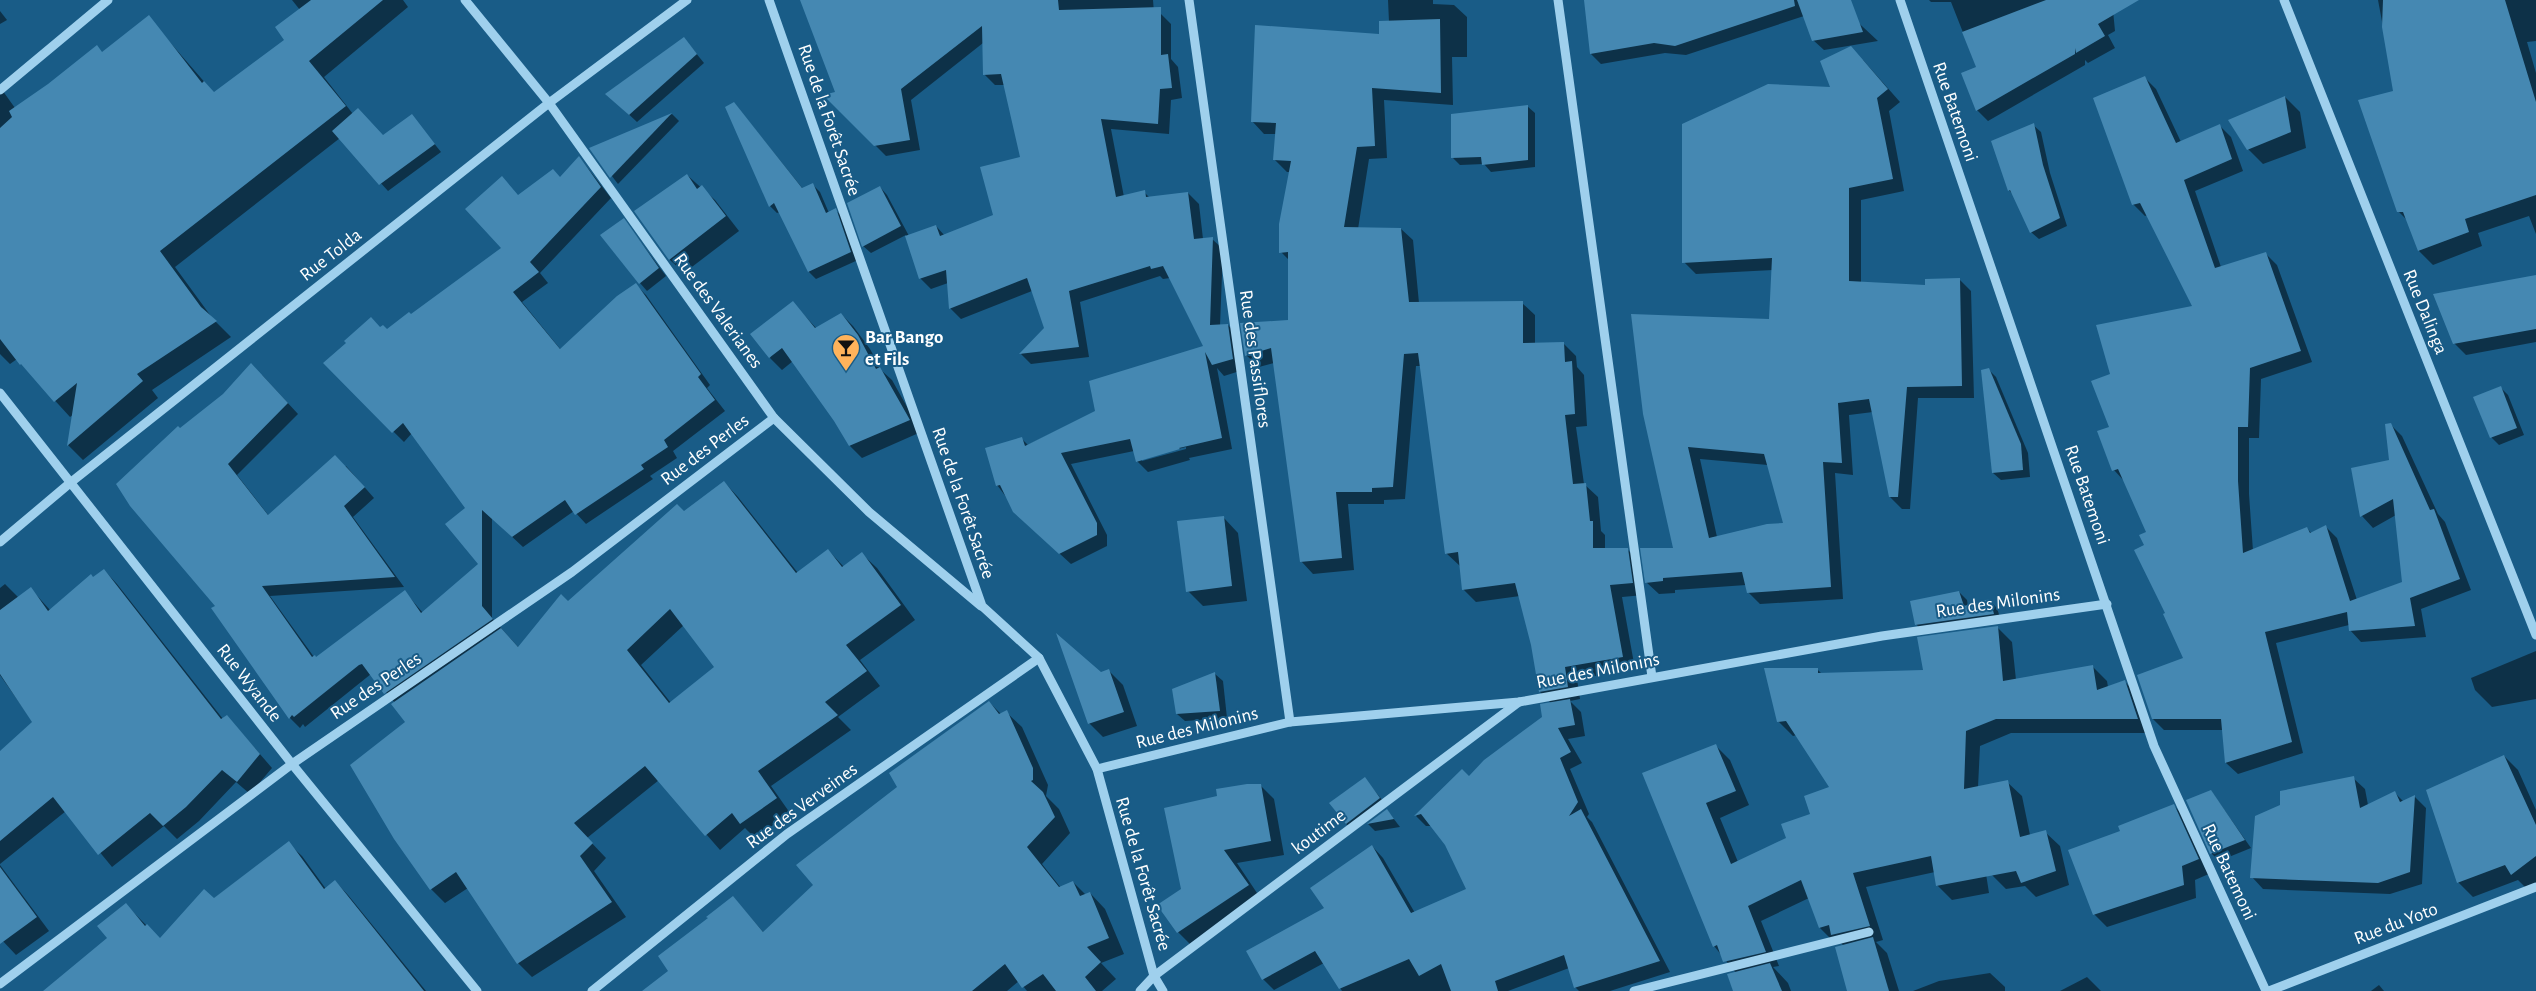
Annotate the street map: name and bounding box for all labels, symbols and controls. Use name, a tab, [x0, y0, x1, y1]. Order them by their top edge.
street label: Rue de la Forêt Sacrée	[794, 42, 864, 198]
street label: Rue Batemoni	[1929, 60, 1981, 164]
street label: Rue Tolda	[297, 225, 366, 285]
street label: Rue des Valerianes	[670, 250, 766, 372]
street label: Rue Dalinga	[2399, 267, 2451, 357]
street label: Rue des Passiflores	[1236, 289, 1274, 429]
place label: Bar Bango et Fils	[865, 328, 943, 369]
bar icon: Bar Bango et Fils	[831, 333, 861, 372]
street label: Rue des Perles	[657, 411, 753, 489]
street label: Rue de la Forêt Sacrée	[928, 425, 998, 581]
street label: Rue Batemoni	[2061, 443, 2113, 547]
street label: Rue des Milonins	[1935, 585, 2061, 621]
street label: Rue Wyande	[213, 640, 285, 726]
street label: Rue des Perles	[327, 649, 425, 723]
street label: Rue des Milonins	[1535, 650, 1661, 692]
street label: Rue des Milonins	[1134, 704, 1260, 752]
street label: Rue des Verveines	[743, 759, 861, 853]
street label: Rue de la Forêt Sacrée	[1112, 795, 1174, 953]
street label: koutime	[1289, 806, 1349, 858]
street label: Rue Batemoni	[2198, 821, 2260, 923]
street label: Rue du Yoto	[2352, 899, 2440, 949]

